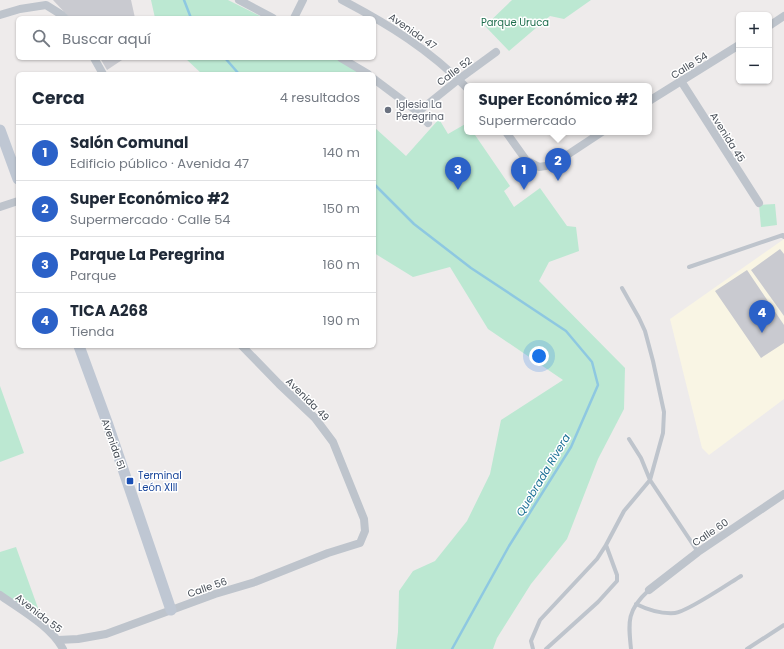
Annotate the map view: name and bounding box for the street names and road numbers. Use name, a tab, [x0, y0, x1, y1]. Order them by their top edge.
street label: Avenida 47	[386, 9, 440, 54]
street label: Calle 54	[668, 48, 711, 83]
street label: Calle 52	[434, 53, 475, 90]
street label: Avenida 45	[706, 109, 749, 165]
street label: Avenida 49	[282, 374, 333, 425]
street label: Avenida 51	[98, 417, 129, 472]
street label: Calle 60	[689, 515, 731, 550]
street label: Calle 56	[185, 574, 229, 601]
street label: Avenida 55	[12, 590, 65, 637]

